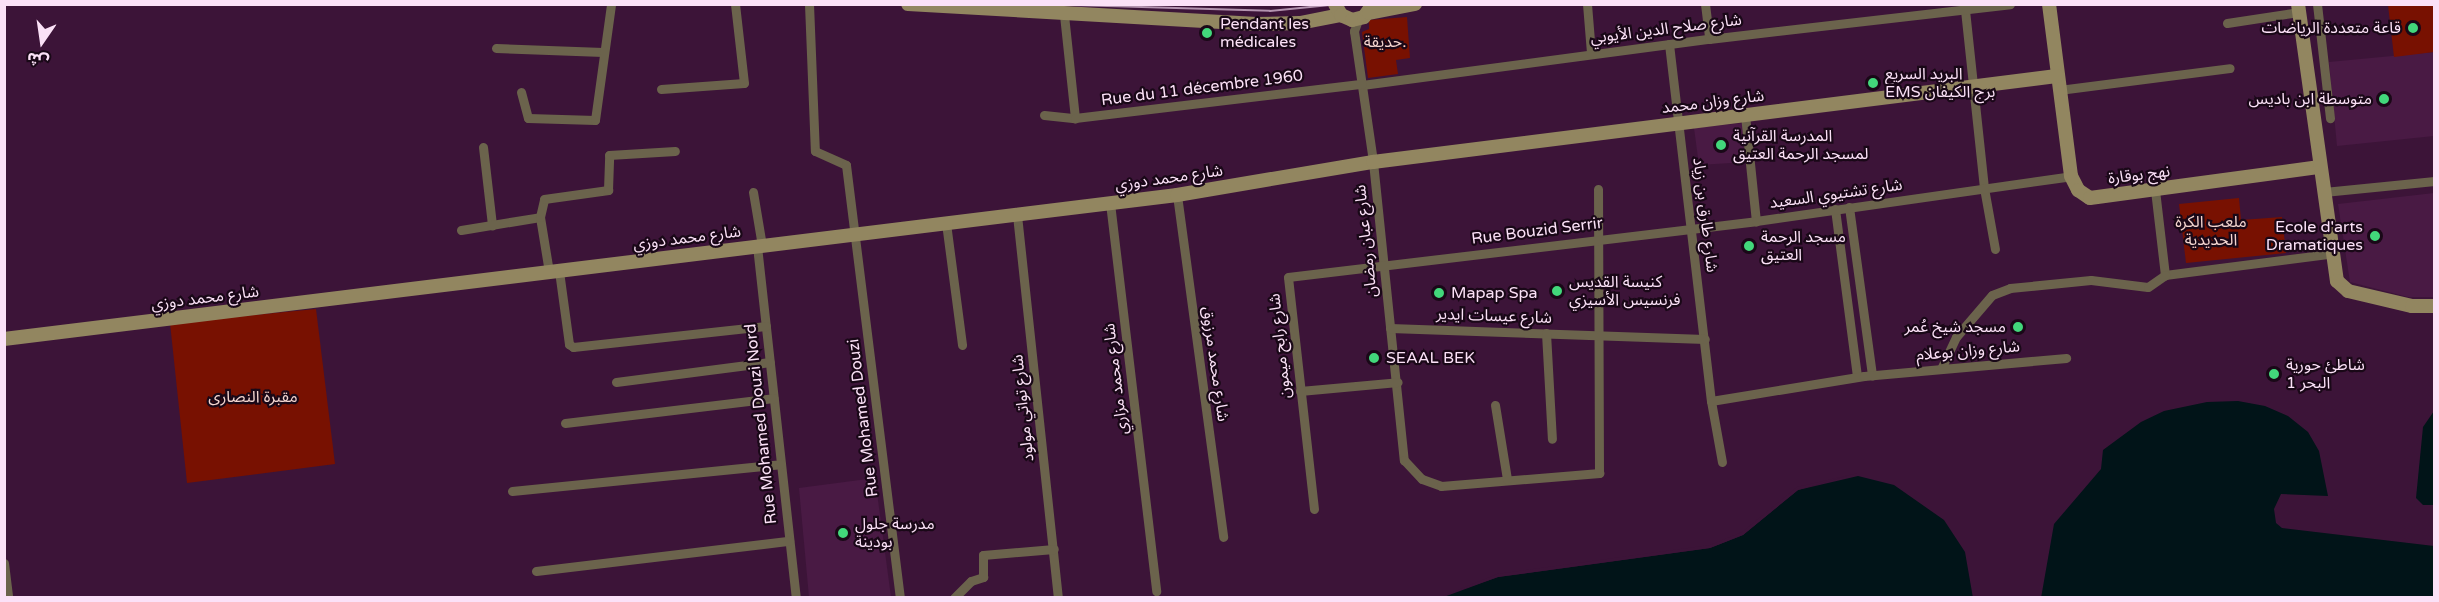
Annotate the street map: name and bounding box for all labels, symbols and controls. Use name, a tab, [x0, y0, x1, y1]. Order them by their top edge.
street label: شارع صلاح الدين الأيوبي	[1589, 10, 1743, 48]
north arrow	[12, 12, 72, 72]
place label: Pendant les médicales	[1220, 14, 1309, 52]
place label: قاعة متعددة الرياضات	[2261, 18, 2401, 38]
marker: قاعة متعددة الرياضات	[2406, 21, 2420, 35]
marker: Pendant les médicales	[1198, 24, 1216, 42]
park label: حديقة.	[1364, 32, 1406, 52]
text: ش	[25, 47, 51, 72]
place label: البريد السريع EMS برج الكيفان	[1885, 64, 1995, 102]
street label: Rue du 11 décembre 1960	[1100, 66, 1304, 110]
marker: البريد السريع EMS برج الكيفان	[1866, 76, 1880, 90]
street label: شارع وزان محمد	[1661, 86, 1765, 118]
place label: متوسطة ابن باديس	[2249, 89, 2372, 109]
marker: متوسطة ابن باديس	[2377, 92, 2391, 106]
place label: المدرسة القرآنية لمسجد الرحمة العتيق	[1733, 126, 1868, 164]
marker: المدرسة القرآنية لمسجد الرحمة العتيق	[1714, 138, 1728, 152]
street label: شارع طارق بن زياد	[1688, 157, 1722, 273]
street label: شارع محمد دوزي	[1114, 161, 1224, 195]
street label: نهج بوقارة	[2107, 162, 2171, 188]
street label: شارع تشتيوي السعيد	[1768, 175, 1904, 213]
street label: شارع عبان رمضان	[1351, 184, 1381, 298]
park label: ملعب الكرة الحديدية	[2175, 212, 2247, 250]
street label: Rue Bouzid Serrir	[1470, 213, 1604, 249]
place label: Ecole d'arts Dramatiques	[2266, 217, 2363, 255]
street label: شارع محمد دوزي	[632, 222, 742, 254]
place label: مسجد الرحمة العتيق	[1761, 227, 1846, 265]
marker: Ecole d'arts Dramatiques	[2368, 229, 2382, 243]
marker: مسجد الرحمة العتيق	[1742, 239, 1756, 253]
place label: كنيسة القديس فرنسيس الأسيزي	[1569, 272, 1680, 310]
street label: شارع محمد دوزي	[150, 282, 260, 314]
place label: Mapap Spa	[1451, 283, 1538, 303]
marker: كنيسة القديس فرنسيس الأسيزي	[1550, 284, 1564, 298]
marker: Mapap Spa	[1432, 286, 1446, 300]
street label: شارع رابح ميمون	[1265, 292, 1295, 400]
street label: شارع عيسات ايدير	[1436, 304, 1552, 328]
street label: شارع محمد مرزوق	[1197, 305, 1233, 423]
place label: مسجد شيخ عُمر	[1904, 317, 2006, 337]
marker: مسجد شيخ عُمر	[2011, 320, 2025, 334]
street label: شارع محمد مزاري	[1100, 322, 1132, 436]
street label: Rue Mohamed Douzi Nord	[741, 323, 781, 525]
street label: شارع وزان بوعلام	[1915, 337, 2021, 365]
street label: Rue Mohamed Douzi	[844, 338, 882, 498]
place label: SEAAL BEK	[1386, 348, 1475, 368]
marker: SEAAL BEK	[1367, 351, 1381, 365]
street label: شارع تواتي مولود	[1008, 354, 1038, 462]
place label: شاطئ حورية البحر 1	[2286, 355, 2365, 393]
marker: شاطئ حورية البحر 1	[2267, 367, 2281, 381]
park label: مقبرة النصارى	[208, 387, 298, 407]
place label: مدرسة جلول بودينة	[855, 514, 935, 552]
marker: مدرسة جلول بودينة	[836, 526, 850, 540]

